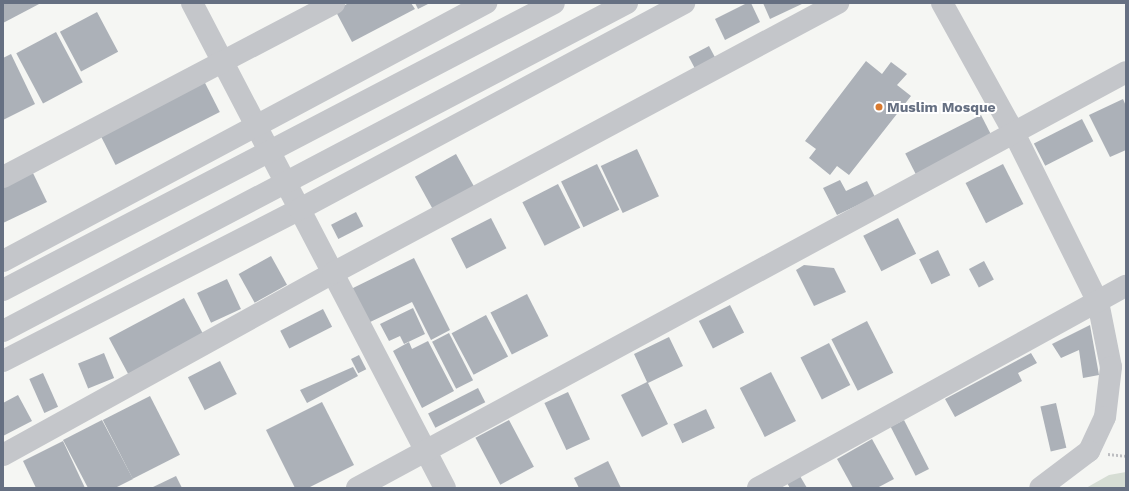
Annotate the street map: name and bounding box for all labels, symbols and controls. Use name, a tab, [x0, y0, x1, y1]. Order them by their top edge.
place label: Muslim Mosque	[887, 99, 996, 115]
marker: Muslim Mosque	[874, 102, 884, 112]

